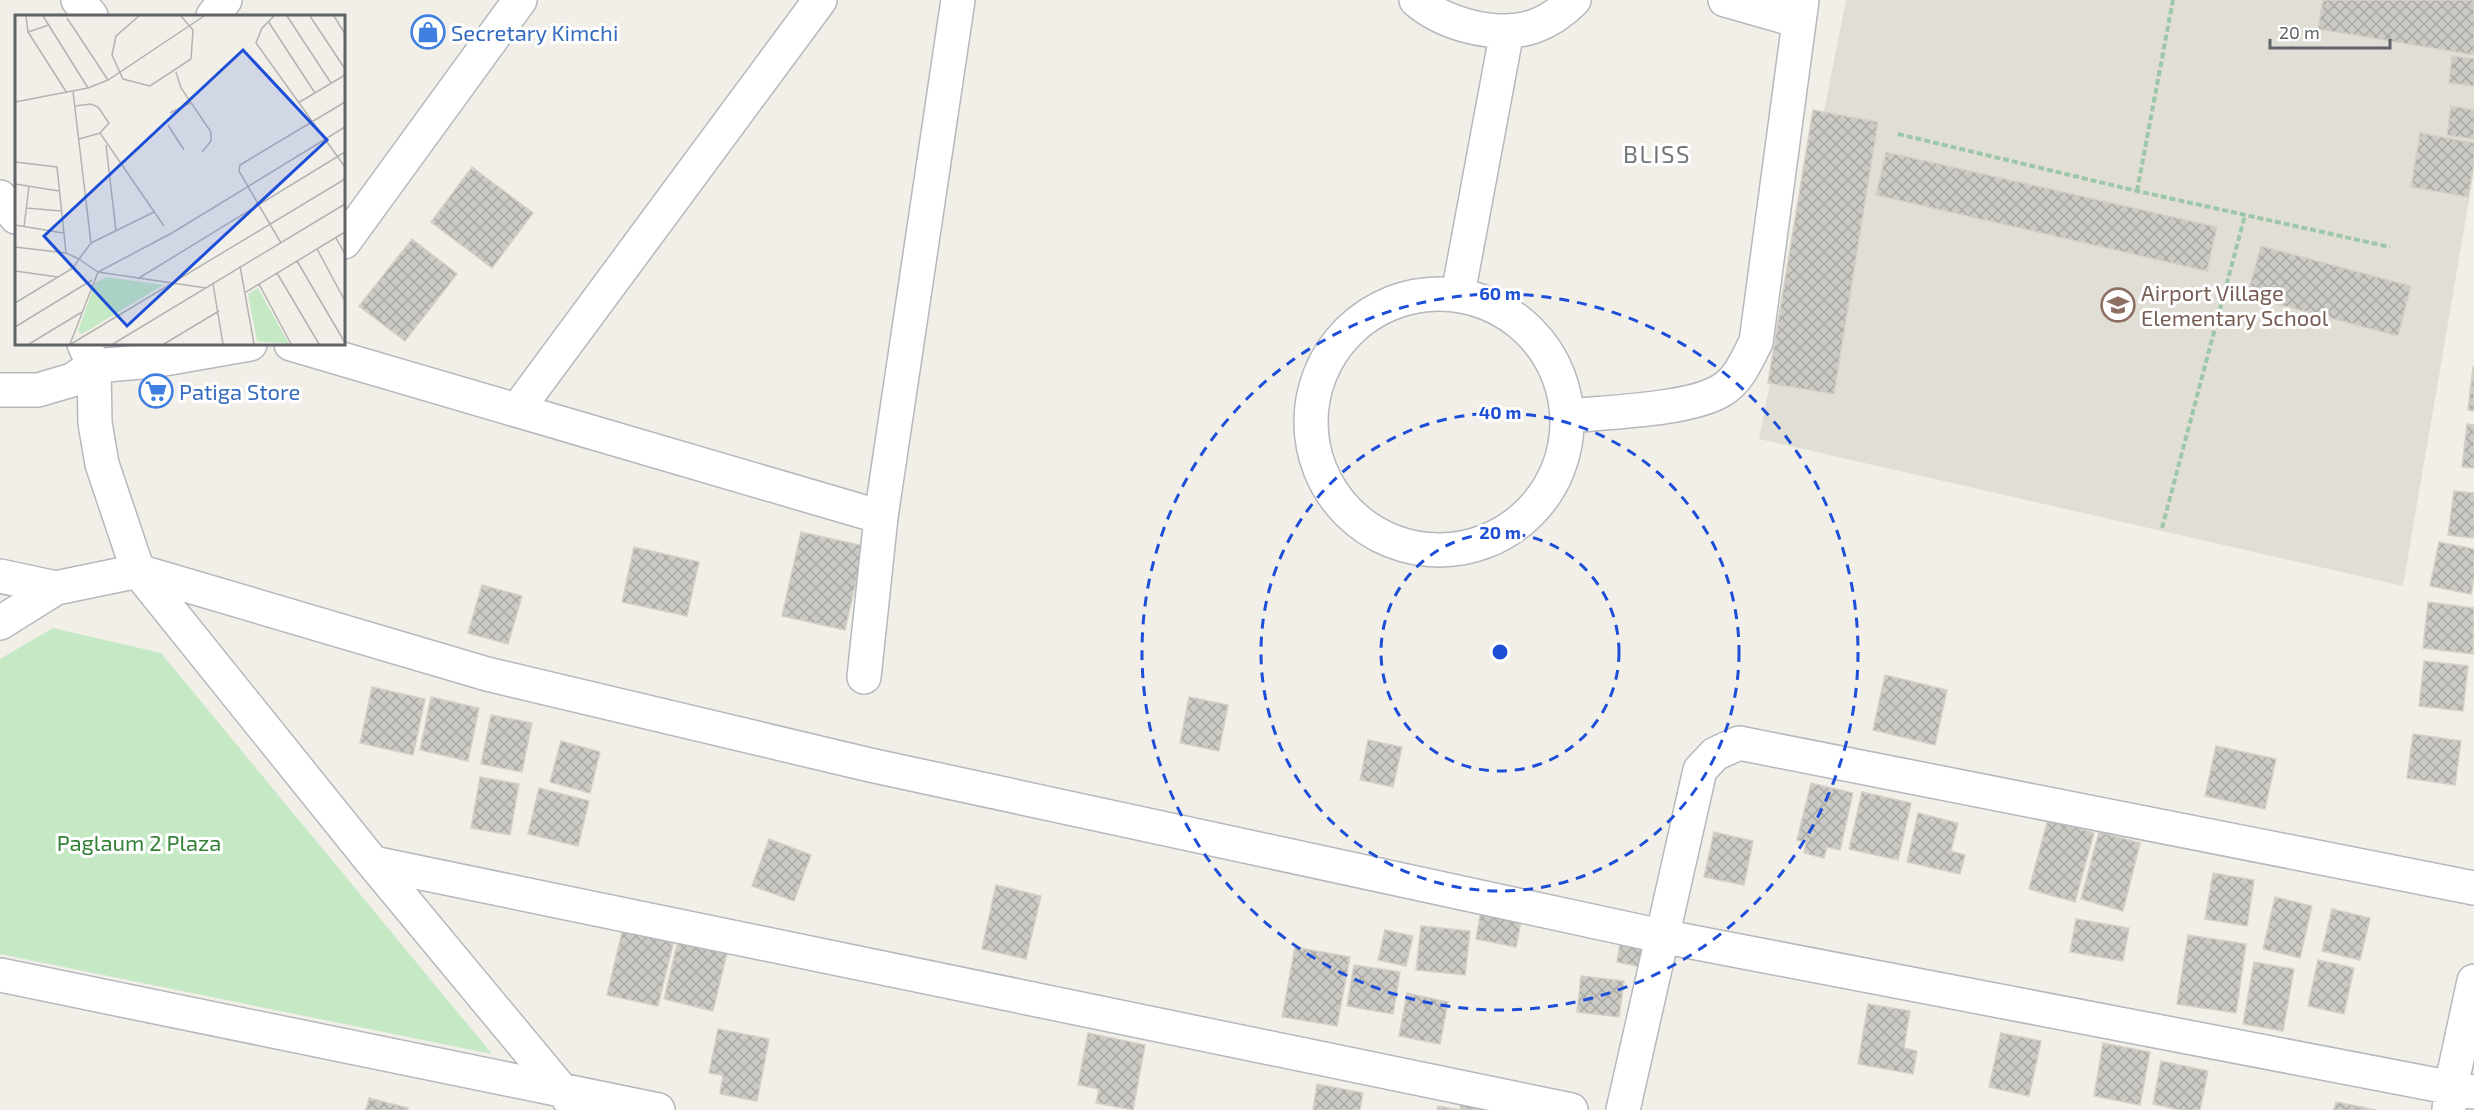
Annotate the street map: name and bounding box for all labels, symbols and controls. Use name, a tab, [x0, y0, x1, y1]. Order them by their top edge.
scale bar	[2270, 12, 2390, 50]
shop icon: Secretary Kimchi	[410, 14, 446, 50]
inset map	[15, 15, 345, 345]
place label: Secretary Kimchi	[451, 19, 618, 45]
text: 20 m	[2279, 21, 2320, 43]
district label: BLISS	[1623, 139, 1691, 168]
place label: Airport Village Elementary School	[2141, 279, 2329, 330]
text: 60 m	[1479, 282, 1521, 304]
school or university icon: Airport Village Elementary School	[2100, 287, 2136, 323]
supermarket icon: Patiga Store	[138, 373, 174, 409]
place label: Patiga Store	[179, 378, 300, 404]
text: 40 m	[1479, 401, 1521, 423]
text: 20 m	[1479, 521, 1521, 543]
centre of rings	[1490, 642, 1510, 662]
park label: Paglaum 2 Plaza	[57, 829, 221, 855]

